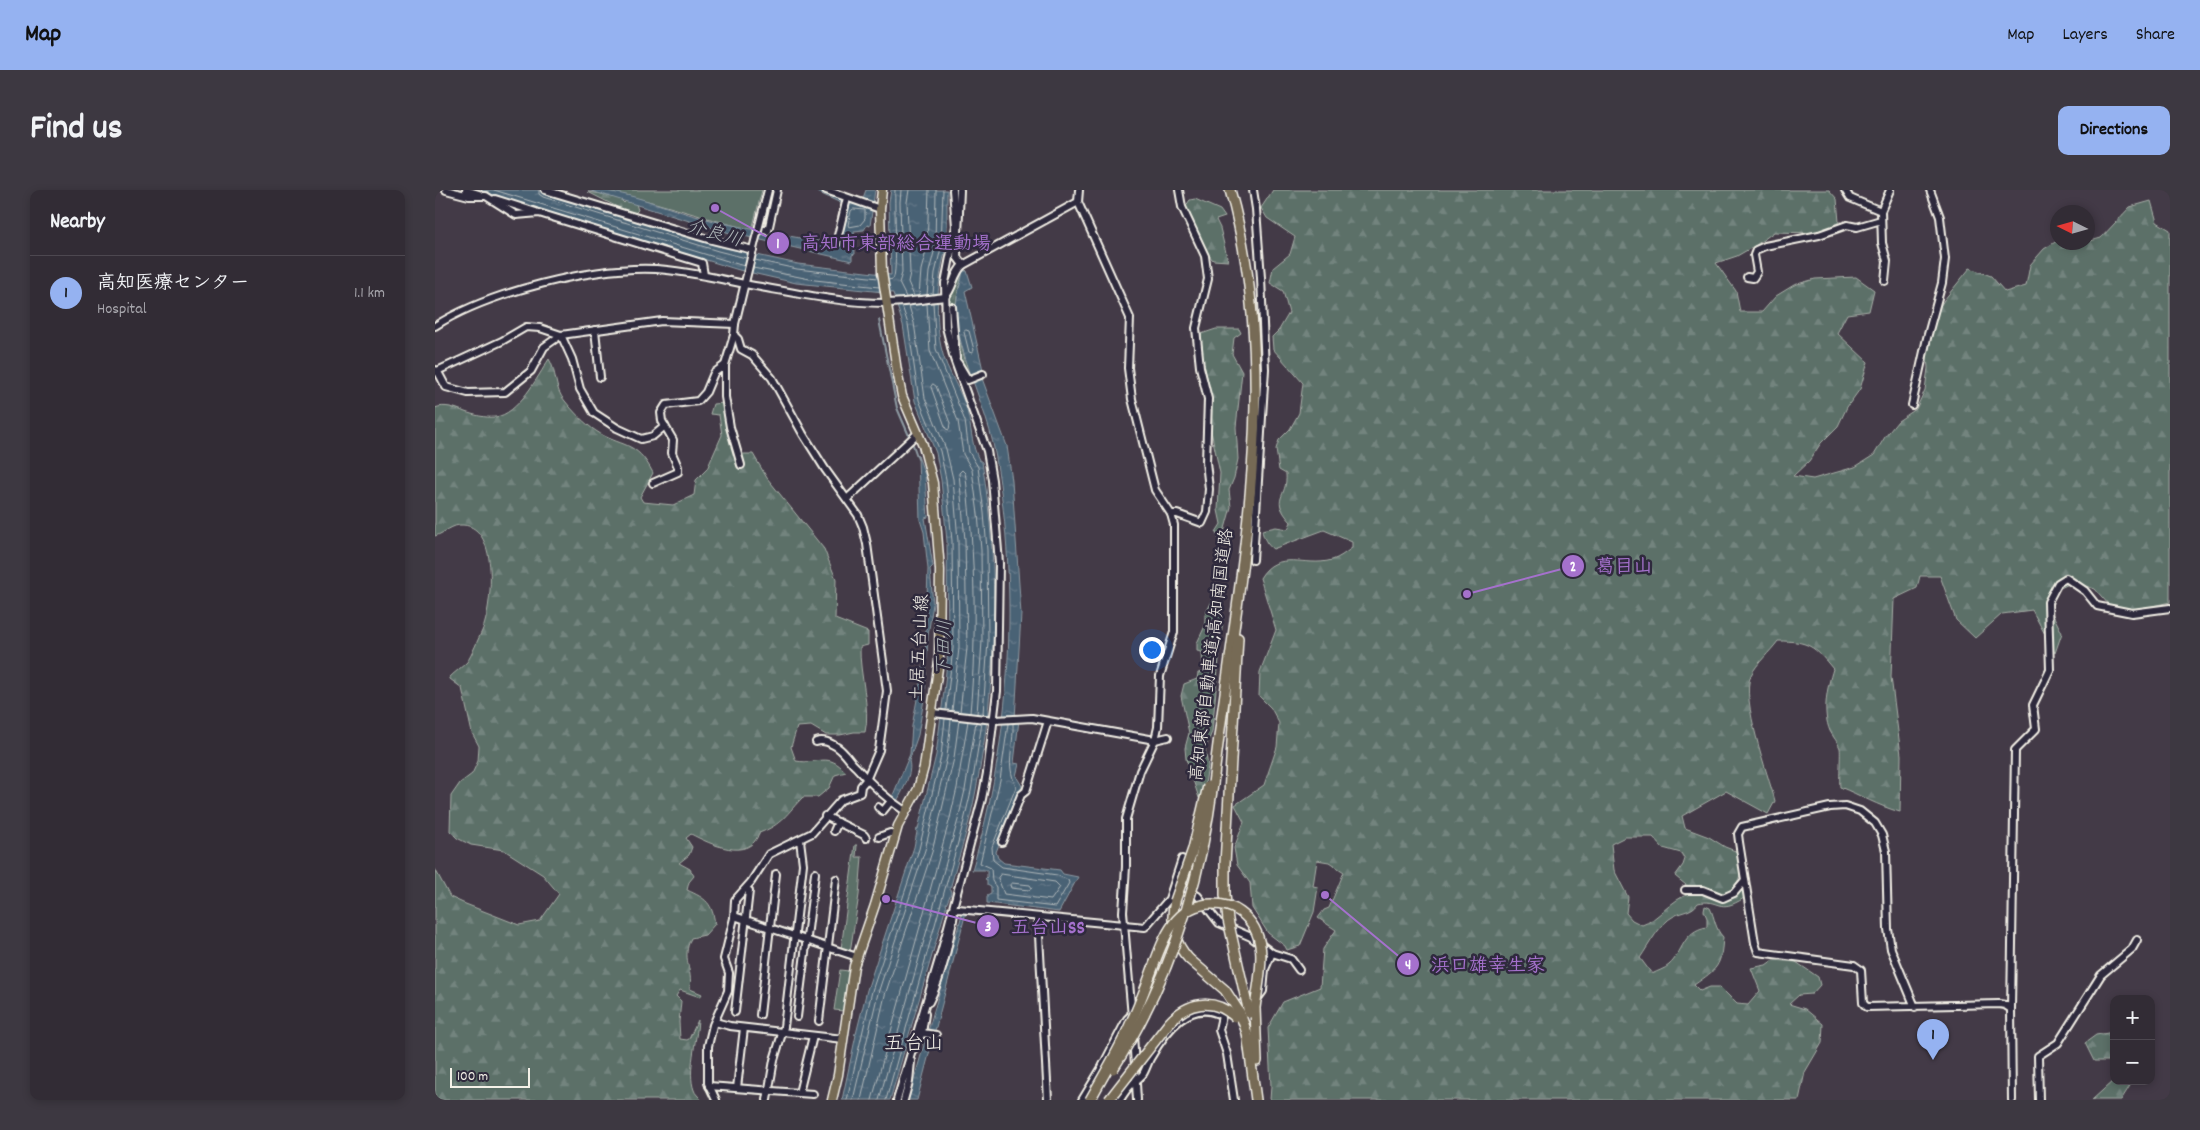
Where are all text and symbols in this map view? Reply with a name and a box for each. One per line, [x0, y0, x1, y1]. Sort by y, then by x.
text: Map [25, 18, 61, 52]
text: Map [2007, 23, 2034, 48]
text: Layers [2062, 23, 2108, 48]
text: Share [2136, 23, 2175, 48]
text: Find us [30, 105, 122, 155]
button: Directions [2058, 106, 2170, 155]
north arrow [2050, 205, 2095, 250]
text: Nearby [50, 208, 105, 238]
water label: 介良川 [683, 214, 745, 256]
callout: 高知市東部総合運動場 [766, 226, 1001, 260]
text: 高知市東部総合運動場 [801, 232, 991, 259]
text: 1 [776, 234, 780, 256]
text: 高知医療センター [97, 271, 249, 298]
text: 1 [64, 282, 68, 305]
text: 1.1 km [354, 282, 385, 305]
text: Hospital [97, 298, 147, 321]
street label: 高知東部自動車道;高知南国道路 [1185, 527, 1241, 783]
callout: 葛目山 [1561, 549, 1663, 583]
text: 葛目山 [1595, 555, 1653, 582]
text: 2 [1570, 557, 1576, 579]
street label: 土居五台山線 [906, 593, 936, 703]
water label: 下田川 [932, 619, 960, 677]
your location [1139, 637, 1165, 663]
callout: 五台山SS [976, 909, 1094, 943]
text: 五台山SS [1011, 916, 1085, 943]
text: 3 [985, 917, 992, 939]
callout: 浜口雄幸生家 [1396, 947, 1555, 981]
text: 浜口雄幸生家 [1431, 954, 1545, 981]
text: 4 [1405, 955, 1411, 977]
map controls [2110, 995, 2155, 1085]
button: + [2110, 995, 2155, 1040]
pin: 1 [1917, 1019, 1949, 1060]
district label: 五台山 [884, 1031, 944, 1059]
button: − [2110, 1040, 2155, 1085]
scale bar [450, 1065, 530, 1088]
text: 100 m [457, 1067, 488, 1087]

